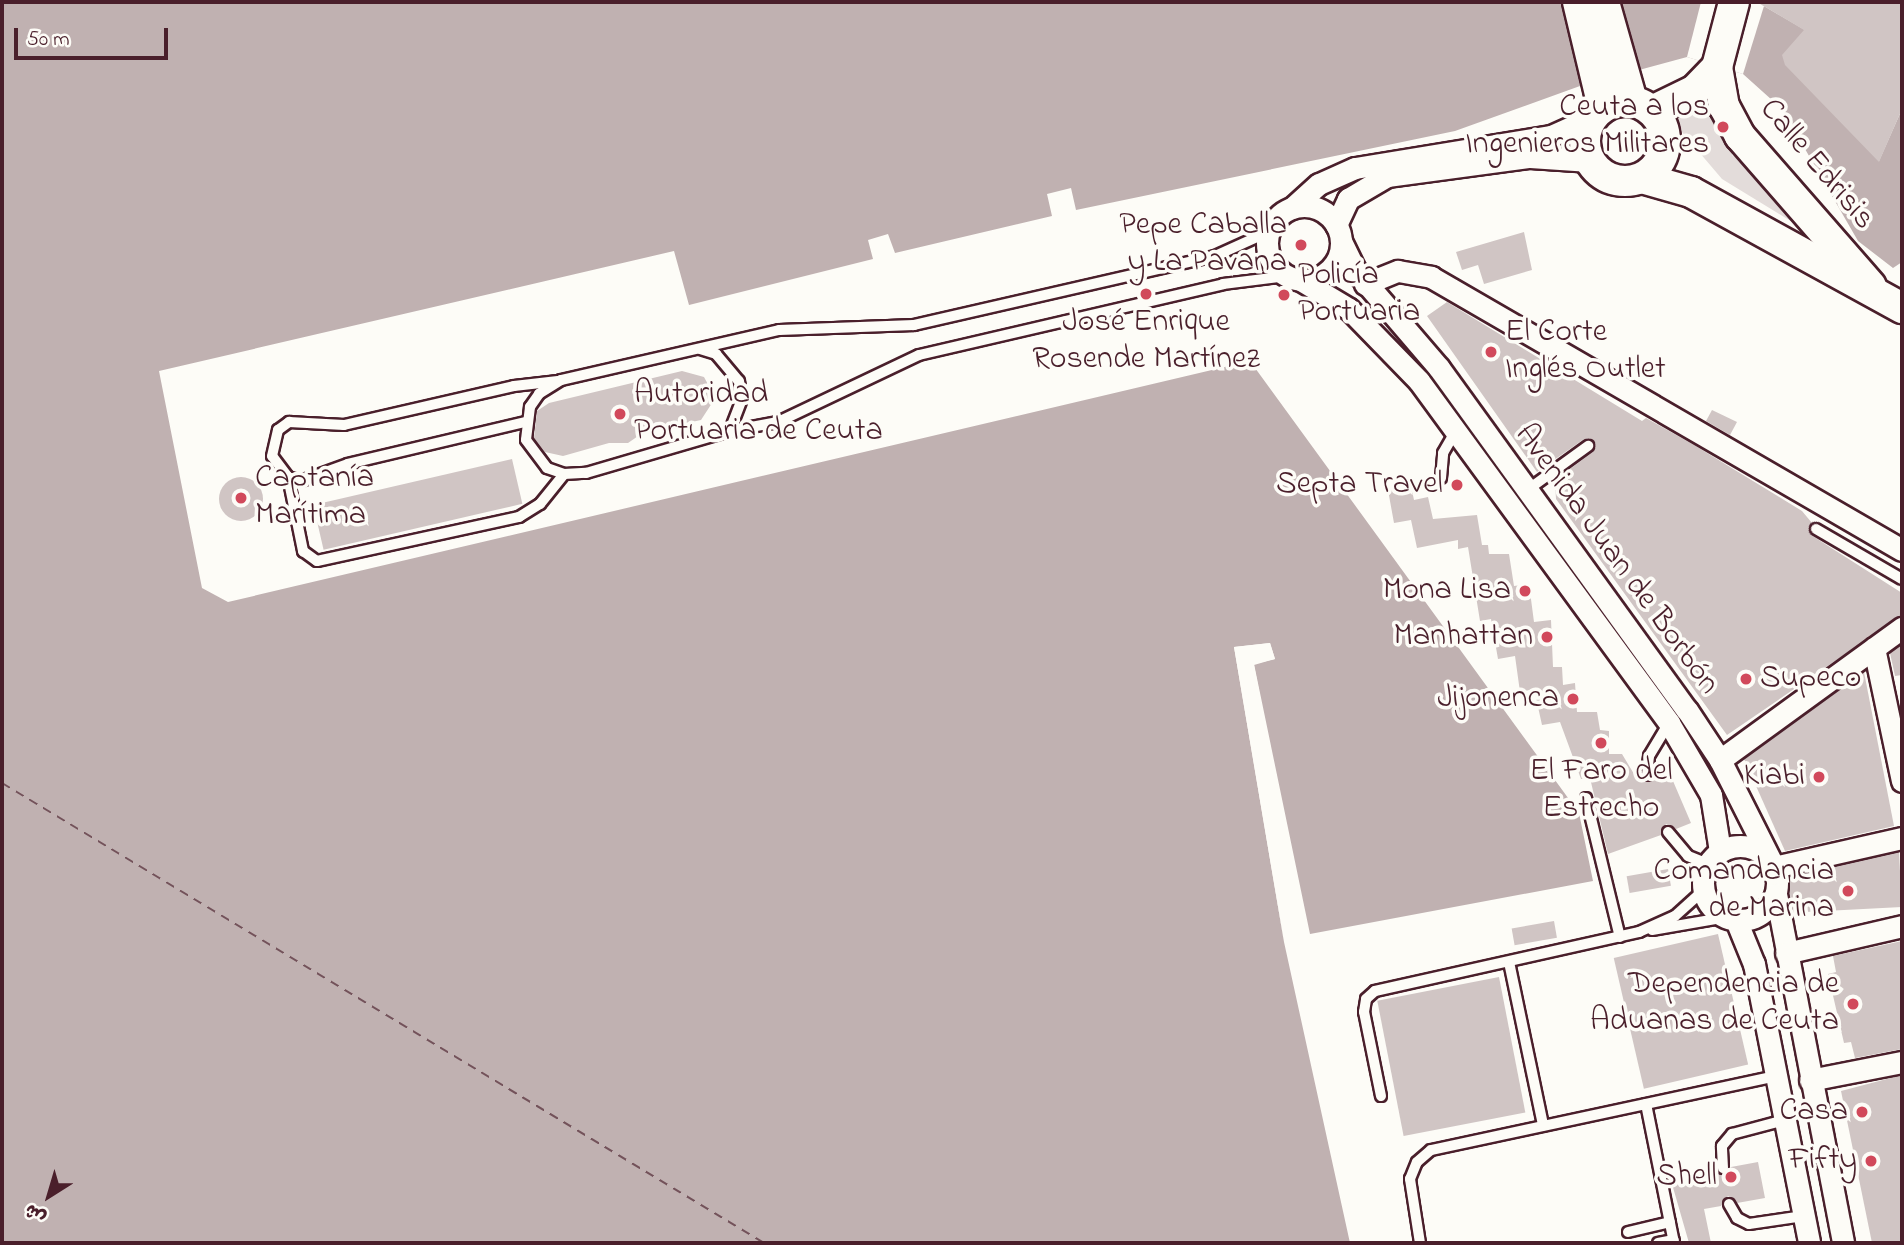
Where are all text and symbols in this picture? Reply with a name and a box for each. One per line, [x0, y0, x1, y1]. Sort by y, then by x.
scale bar [18, 14, 172, 58]
text: 50 m [27, 25, 70, 55]
place label: Ceuta a los Ingenieros Militares [1465, 90, 1709, 165]
street label: Calle Edrisis [1750, 92, 1882, 238]
marker: Ceuta a los Ingenieros Militares [1715, 119, 1731, 135]
place label: Pepe Caballa y La Pavana [1119, 208, 1287, 283]
marker: Pepe Caballa y La Pavana [1293, 237, 1309, 253]
place label: Policía Portuaria [1298, 258, 1420, 333]
marker: José Enrique Rosende Martínez [1138, 286, 1154, 302]
marker: Policía Portuaria [1276, 287, 1292, 303]
place label: José Enrique Rosende Martínez [1032, 305, 1260, 380]
place label: El Corte Inglés Outlet [1505, 315, 1666, 390]
marker: El Corte Inglés Outlet [1483, 344, 1499, 360]
place label: Autoridad Portuaria de Ceuta [634, 377, 883, 452]
marker: Autoridad Portuaria de Ceuta [612, 406, 628, 422]
street label: Avenida Juan de Borbón [1505, 417, 1727, 703]
place label: Captanía Marítima [255, 461, 374, 536]
place label: Septa Travel [1276, 466, 1443, 504]
marker: Septa Travel [1449, 477, 1465, 493]
marker: Captanía Marítima [233, 490, 249, 506]
place label: Mona Lisa [1383, 572, 1511, 610]
marker: Mona Lisa [1517, 583, 1533, 599]
place label: Manhattan [1393, 618, 1533, 656]
marker: Manhattan [1539, 629, 1555, 645]
place label: Supeco [1760, 660, 1861, 698]
marker: Supeco [1738, 671, 1754, 687]
place label: Jijonenca [1437, 680, 1559, 718]
marker: Jijonenca [1565, 691, 1581, 707]
marker: El Faro del Estrecho [1593, 735, 1609, 751]
place label: El Faro del Estrecho [1529, 754, 1673, 829]
place label: Kiabi [1744, 758, 1805, 796]
marker: Kiabi [1811, 769, 1827, 785]
place label: Comandancia de Marina [1654, 854, 1834, 929]
marker: Comandancia de Marina [1840, 883, 1856, 899]
place label: Dependencia de Aduanas de Ceuta [1590, 967, 1839, 1042]
marker: Dependencia de Aduanas de Ceuta [1845, 996, 1861, 1012]
place label: Casa [1780, 1093, 1848, 1131]
marker: Casa [1854, 1104, 1870, 1120]
place label: Fifty [1788, 1142, 1857, 1180]
marker: Fifty [1863, 1153, 1879, 1169]
place label: Shell [1656, 1158, 1717, 1196]
north arrow [14, 1161, 84, 1231]
marker: Shell [1723, 1169, 1739, 1185]
text: ش [20, 1196, 53, 1230]

